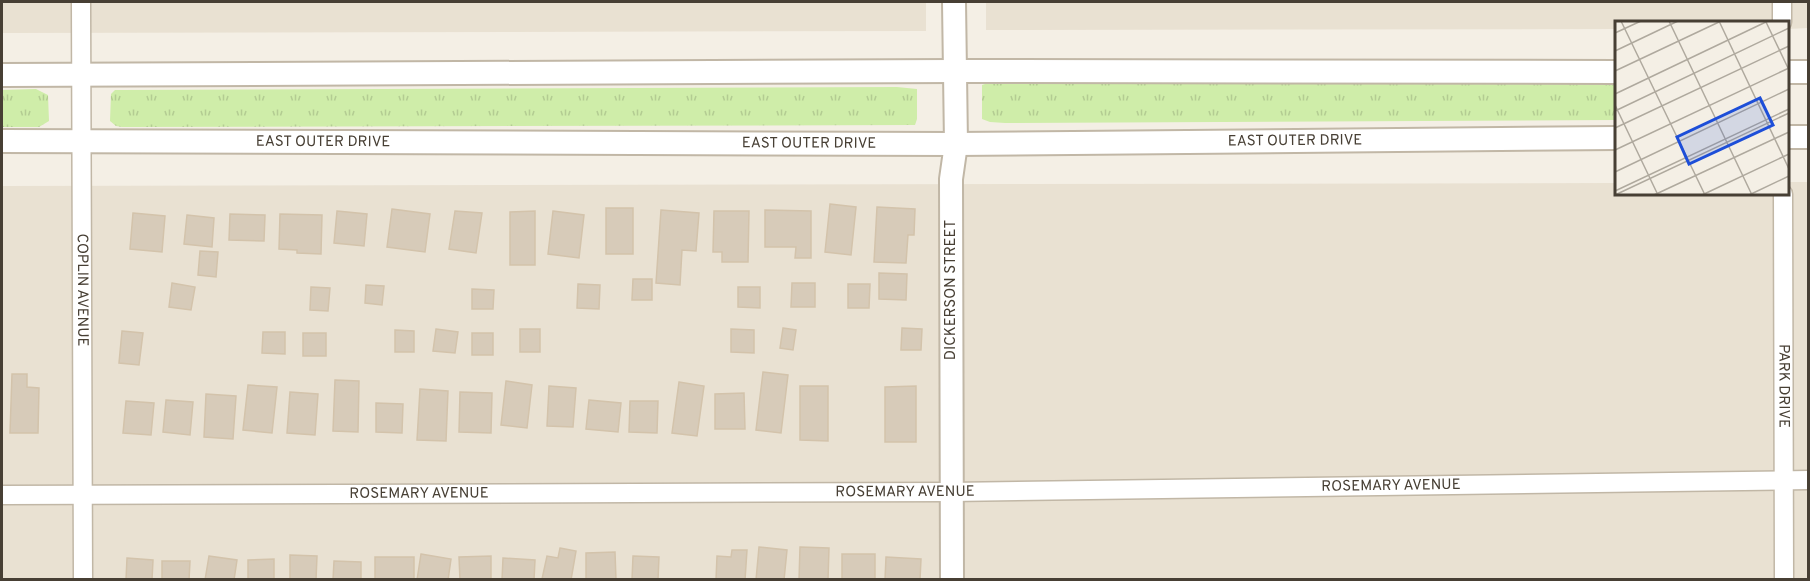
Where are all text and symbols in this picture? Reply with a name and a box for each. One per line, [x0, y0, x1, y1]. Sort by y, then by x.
inset map [1615, 21, 1789, 195]
street label: EAST OUTER DRIVE [1228, 131, 1362, 151]
street label: EAST OUTER DRIVE [256, 132, 390, 152]
street label: EAST OUTER DRIVE [742, 134, 876, 153]
street label: DICKERSON STREET [942, 220, 961, 360]
street label: COPLIN AVENUE [72, 233, 92, 347]
street label: PARK DRIVE [1774, 344, 1793, 428]
street label: ROSEMARY AVENUE [1321, 475, 1461, 496]
street label: ROSEMARY AVENUE [835, 482, 975, 502]
street label: ROSEMARY AVENUE [349, 484, 489, 503]

